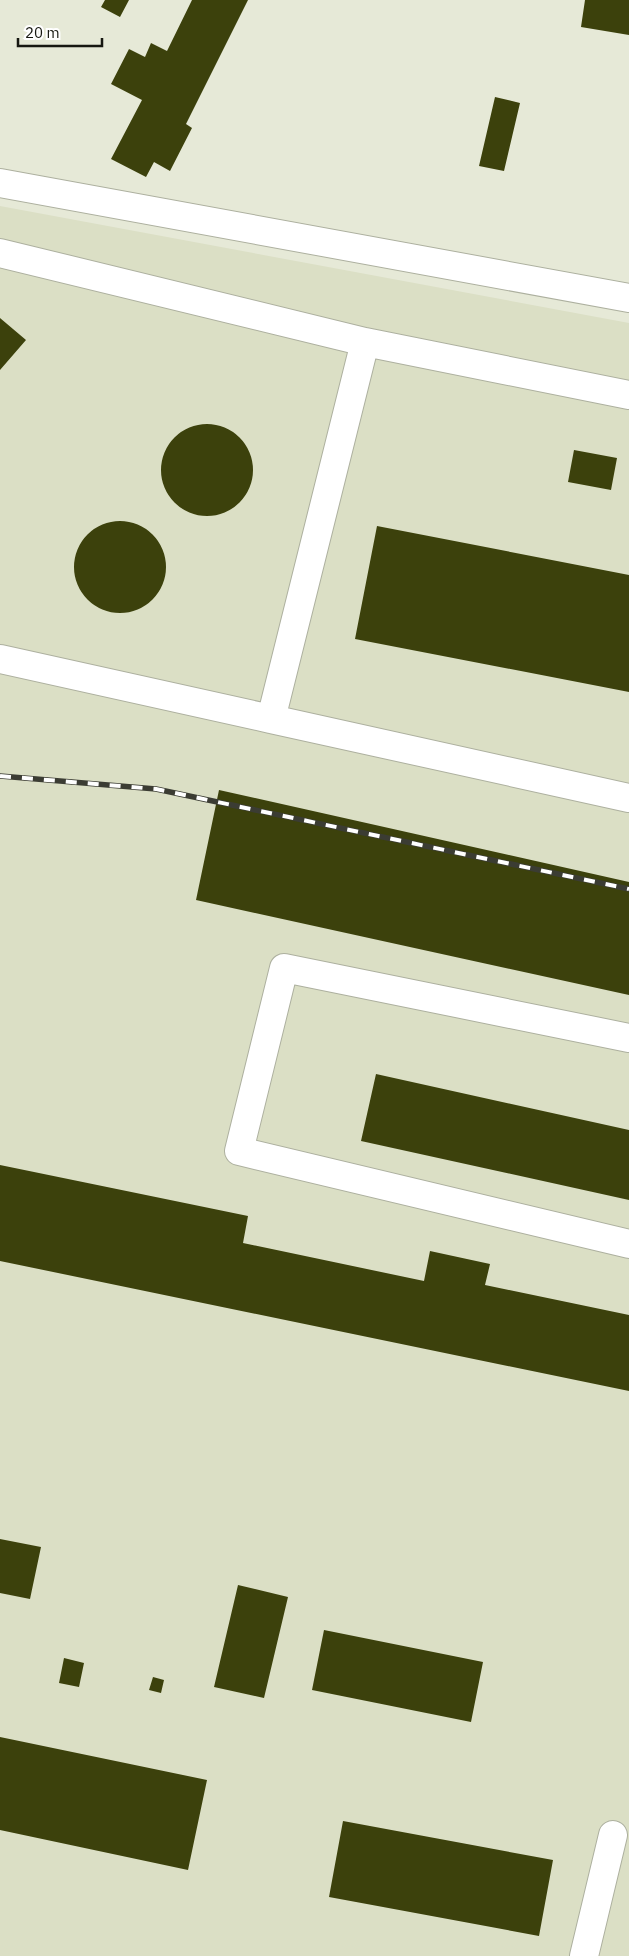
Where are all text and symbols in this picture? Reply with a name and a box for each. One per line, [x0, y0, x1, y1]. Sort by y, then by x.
scale bar [18, 15, 101, 47]
text: 20 m [25, 23, 60, 42]

